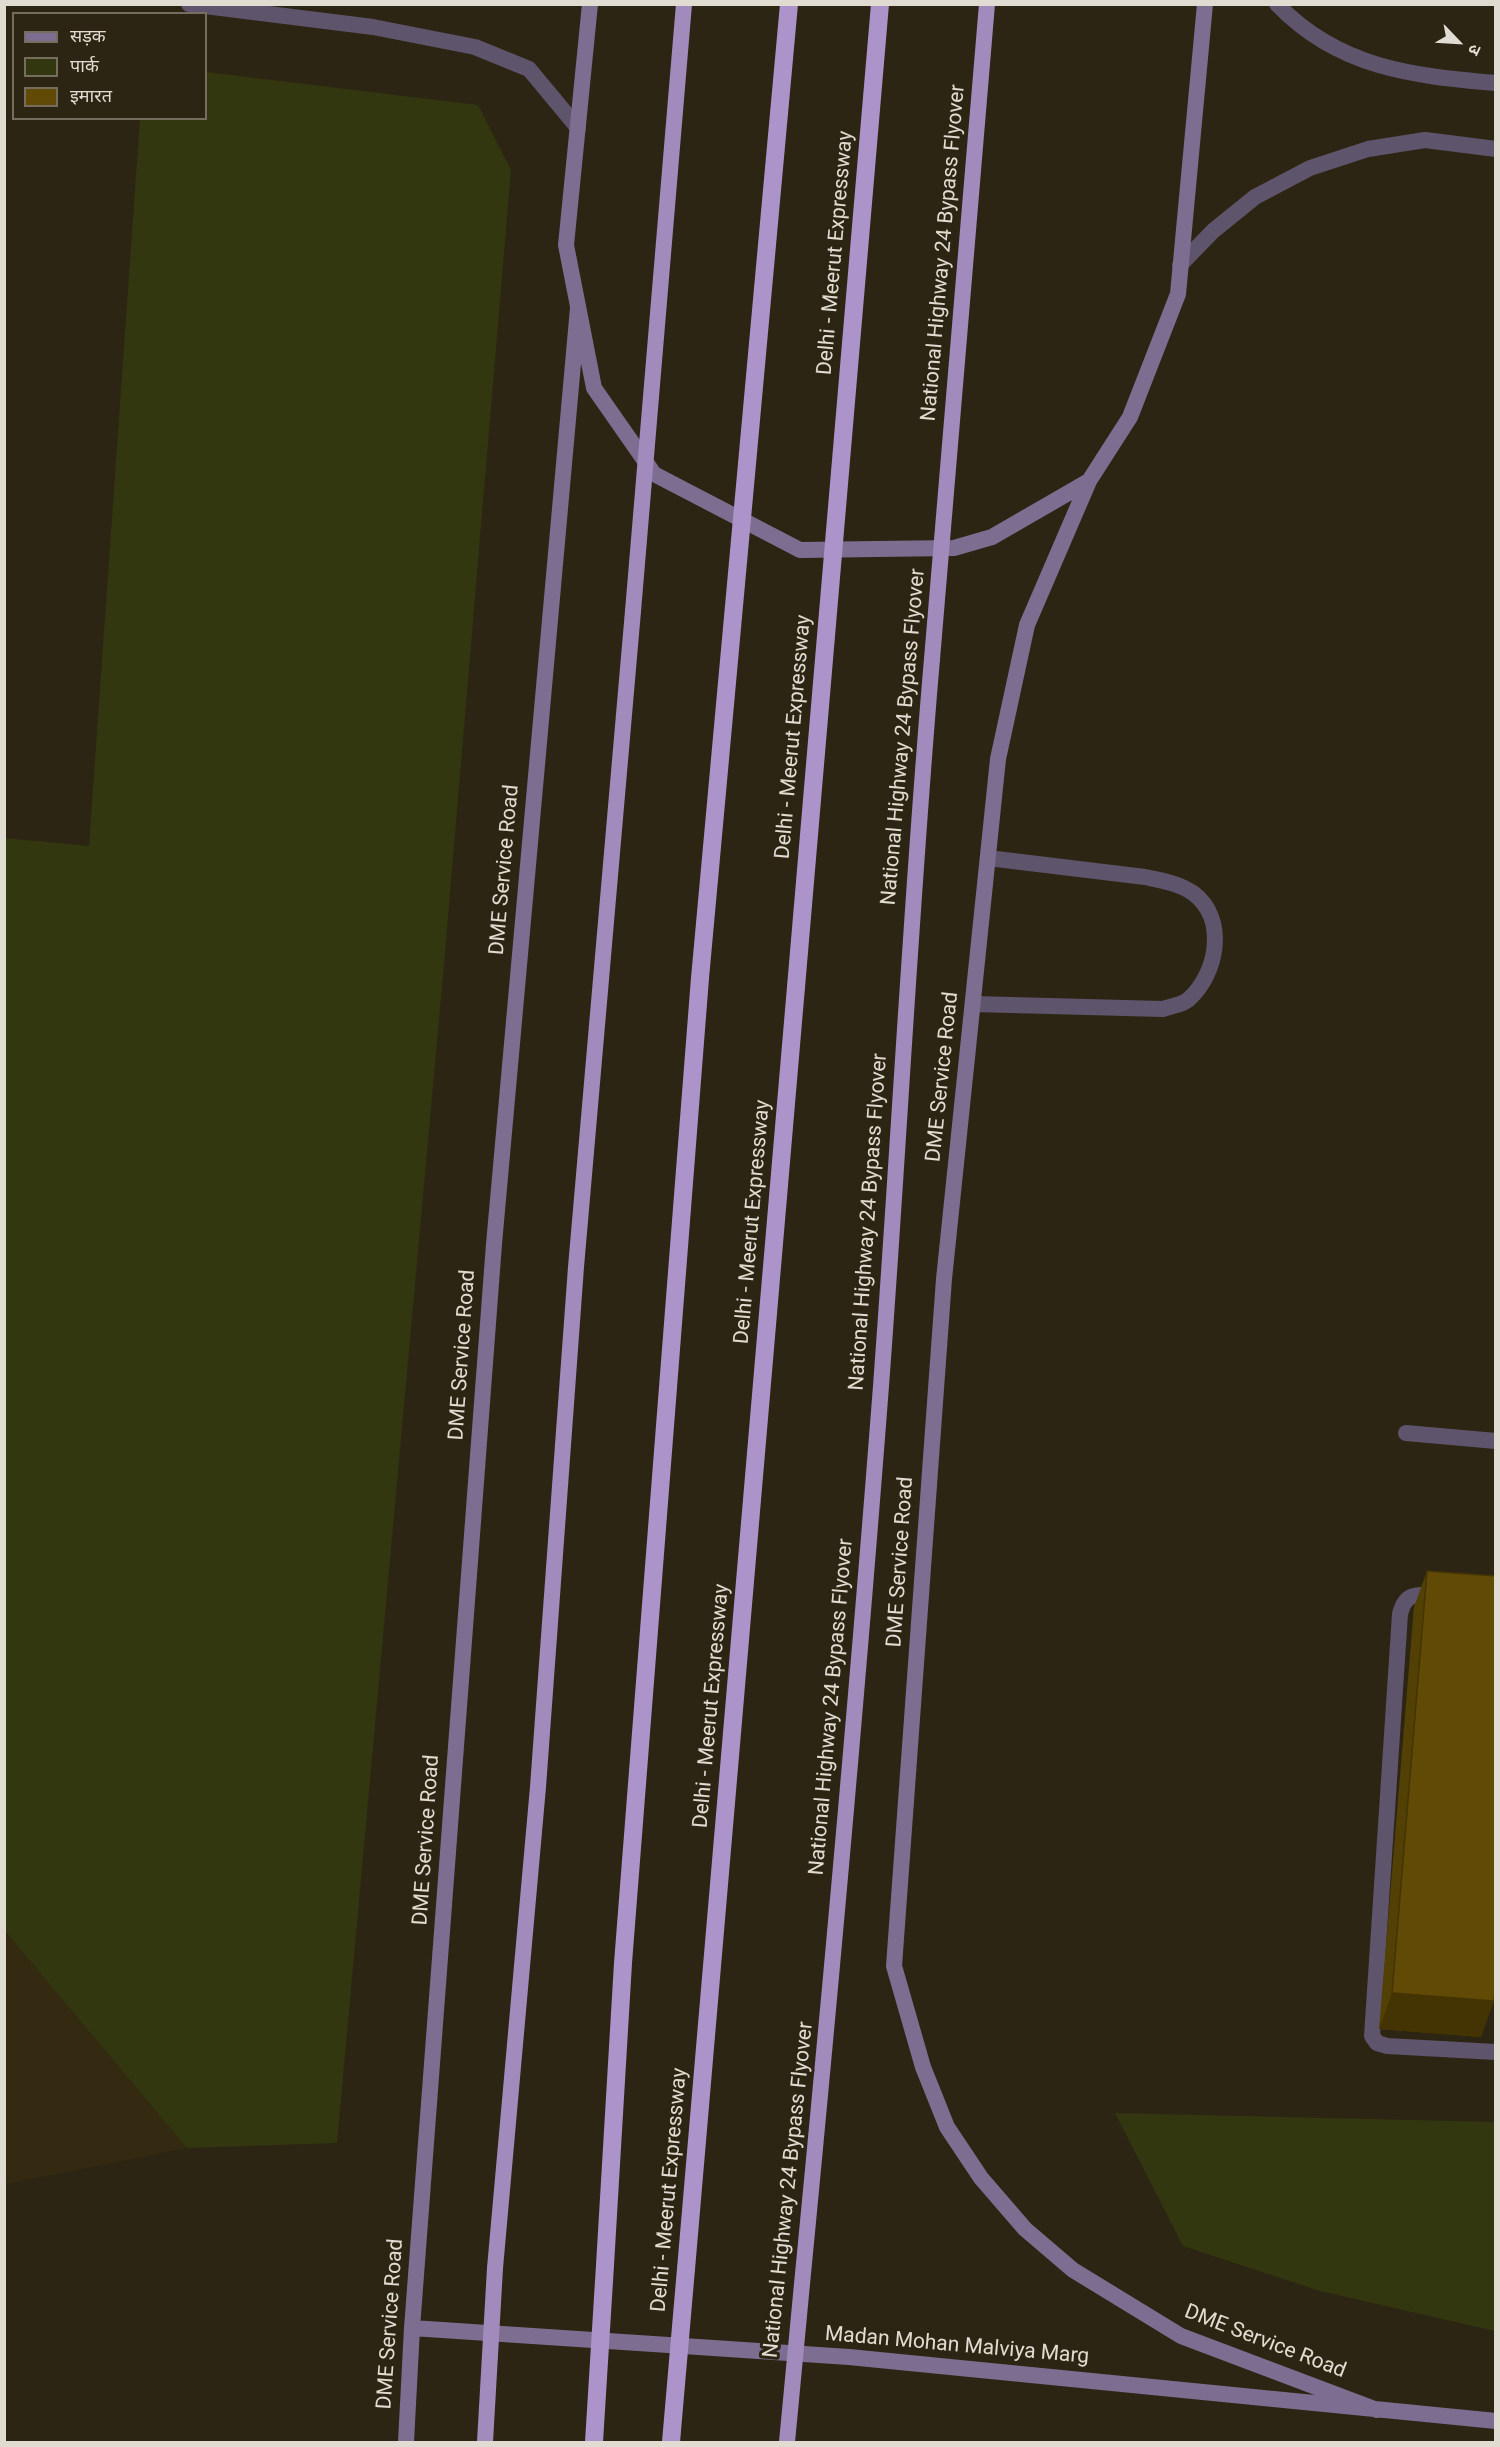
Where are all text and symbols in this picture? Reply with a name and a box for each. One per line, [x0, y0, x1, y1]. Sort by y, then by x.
legend [12, 12, 207, 120]
north arrow [1428, 12, 1488, 72]
text: सड़क [70, 25, 106, 46]
text: उ [1464, 42, 1485, 58]
text: पार्क [70, 55, 99, 76]
street label: National Highway 24 Bypass Flyover [917, 84, 971, 422]
text: इमारत [70, 85, 112, 106]
street label: Delhi - Meerut Expressway [813, 130, 859, 376]
street label: National Highway 24 Bypass Flyover [877, 568, 931, 906]
street label: Delhi - Meerut Expressway [771, 614, 817, 860]
street label: DME Service Road [485, 784, 525, 956]
street label: DME Service Road [922, 991, 964, 1163]
street label: National Highway 24 Bypass Flyover [845, 1053, 893, 1391]
street label: Delhi - Meerut Expressway [730, 1099, 776, 1345]
street label: DME Service Road [444, 1269, 482, 1441]
street label: DME Service Road [882, 1476, 920, 1648]
street label: National Highway 24 Bypass Flyover [805, 1538, 859, 1876]
street label: Delhi - Meerut Expressway [689, 1583, 735, 1829]
street label: DME Service Road [408, 1754, 446, 1926]
street label: National Highway 24 Bypass Flyover [759, 2021, 819, 2359]
street label: Delhi - Meerut Expressway [647, 2067, 693, 2313]
street label: DME Service Road [372, 2238, 410, 2410]
street label: DME Service Road [1181, 2300, 1349, 2384]
street label: Madan Mohan Malviya Marg [824, 2322, 1090, 2370]

